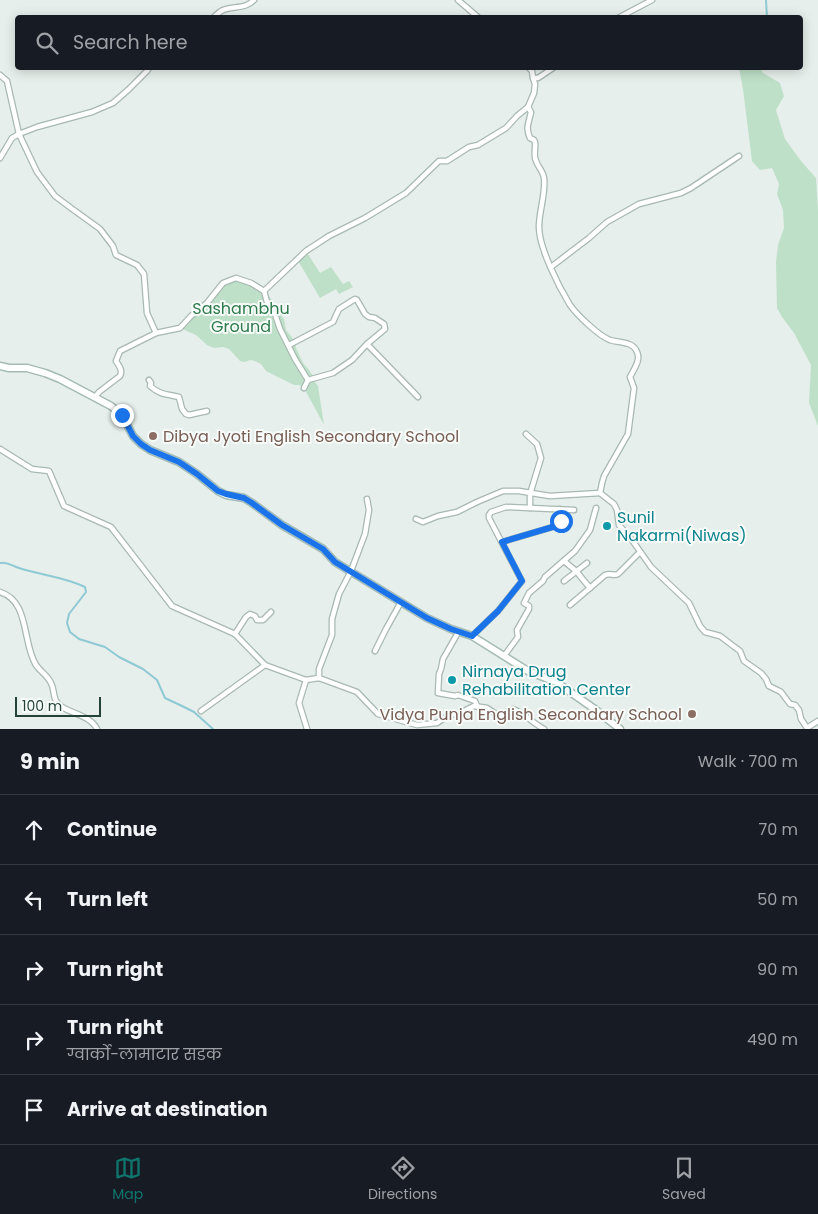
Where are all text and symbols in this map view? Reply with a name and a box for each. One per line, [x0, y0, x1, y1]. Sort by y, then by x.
search box [15, 15, 803, 70]
icon: search [33, 29, 61, 57]
text: Search here [73, 29, 187, 56]
park label: Sashambhu Ground [192, 297, 290, 338]
route end [111, 404, 134, 427]
place label: Dibya Jyoti English Secondary School [163, 425, 459, 448]
marker: Dibya Jyoti English Secondary School [147, 430, 159, 442]
place label: Sunil Nakarmi(Niwas) [617, 506, 747, 547]
route start [550, 510, 573, 533]
marker: Sunil Nakarmi(Niwas) [601, 520, 613, 532]
place label: Nirnaya Drug Rehabilitation Center [462, 660, 631, 701]
marker: Nirnaya Drug Rehabilitation Center [446, 674, 458, 686]
scale bar [15, 694, 101, 717]
text: 100 m [22, 696, 62, 716]
place label: Vidya Punja English Secondary School [379, 703, 682, 726]
marker: Vidya Punja English Secondary School [686, 708, 698, 720]
text: 9 min [20, 747, 80, 776]
text: Walk · 700 m [698, 750, 798, 773]
icon: ahead [20, 816, 48, 844]
text: Continue [67, 816, 157, 843]
text: 70 m [758, 818, 798, 841]
icon: left [20, 886, 48, 914]
text: Turn left [67, 886, 148, 913]
text: 50 m [757, 888, 798, 911]
icon: right [20, 956, 48, 984]
text: Turn right [67, 956, 163, 983]
text: 90 m [757, 958, 798, 981]
text: Turn right [67, 1014, 163, 1041]
icon: right [20, 1026, 48, 1054]
text: 490 m [747, 1028, 798, 1051]
text: ग्वार्को-लामाटार सडक [67, 1043, 222, 1066]
icon: arrive [20, 1096, 48, 1124]
text: Arrive at destination [67, 1096, 268, 1123]
tab: Map [112, 1154, 143, 1205]
tab: Directions [368, 1154, 437, 1205]
tab: Saved [662, 1154, 706, 1205]

